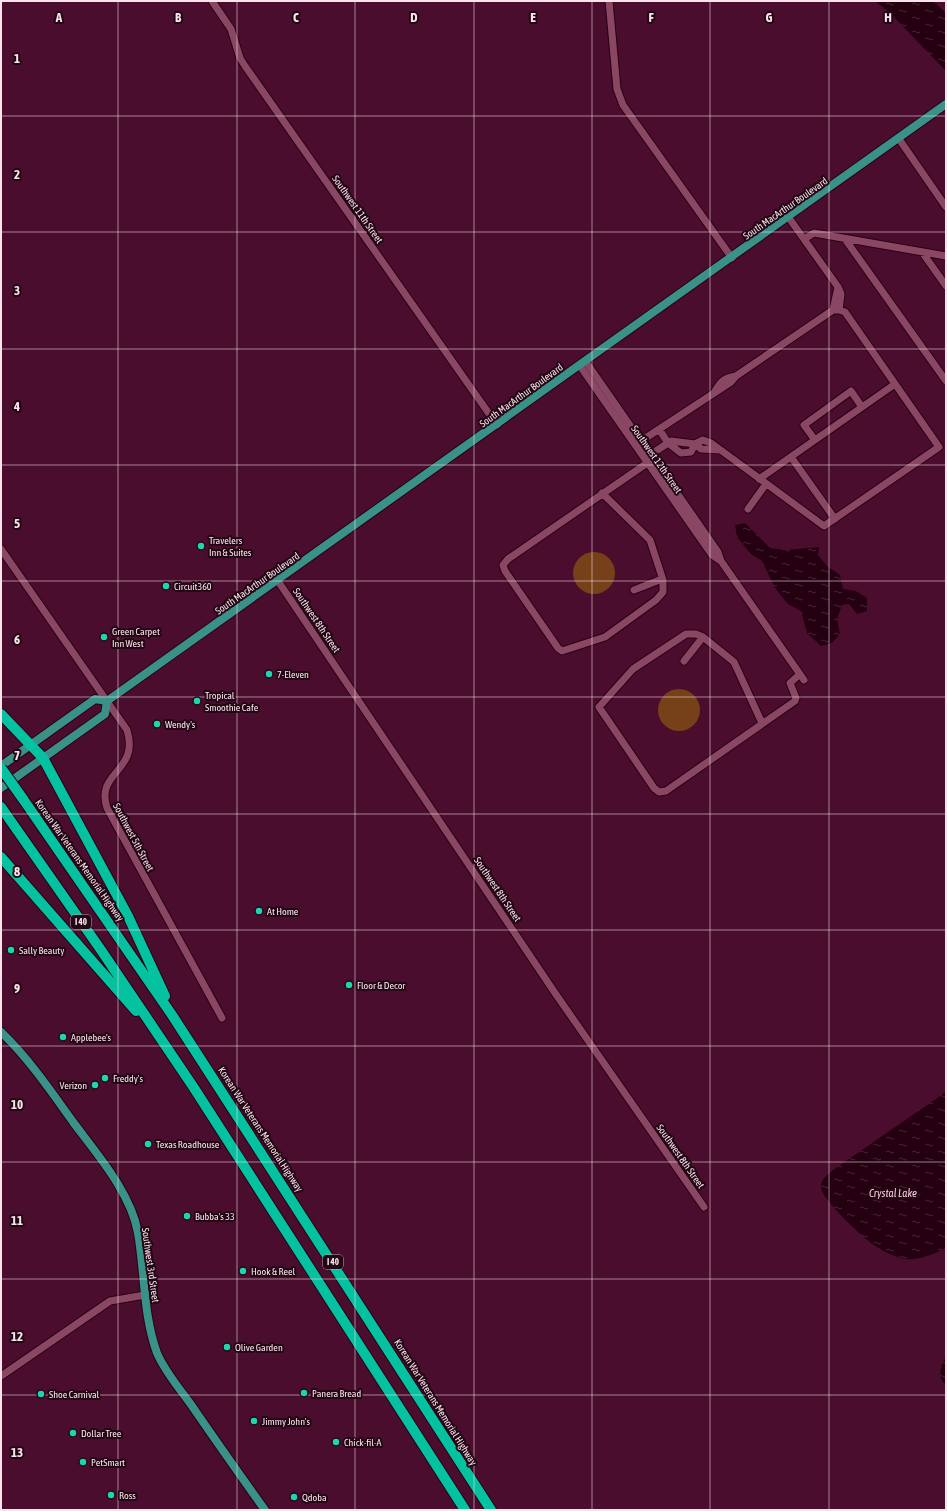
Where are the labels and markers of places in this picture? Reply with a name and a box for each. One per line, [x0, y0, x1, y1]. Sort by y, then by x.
place label: Travelers Inn & Suites [209, 535, 252, 558]
marker: Travelers Inn & Suites [196, 541, 206, 551]
marker: Circuit360 [161, 581, 171, 591]
place label: Circuit360 [174, 581, 212, 592]
place label: Green Carpet Inn West [112, 626, 160, 649]
marker: Green Carpet Inn West [99, 632, 109, 642]
marker: 7-Eleven [264, 669, 274, 679]
place label: 7-Eleven [277, 669, 309, 680]
place label: Tropical Smoothie Cafe [205, 690, 259, 713]
marker: Tropical Smoothie Cafe [192, 696, 202, 706]
marker: Wendy's [152, 719, 162, 729]
place label: Wendy's [165, 719, 196, 730]
marker: At Home [254, 906, 264, 916]
place label: At Home [267, 906, 299, 917]
marker: Sally Beauty [6, 945, 16, 955]
place label: Sally Beauty [19, 945, 64, 956]
marker: Floor & Decor [344, 980, 354, 990]
place label: Floor & Decor [357, 980, 406, 991]
marker: Applebee's [58, 1032, 68, 1042]
place label: Applebee's [71, 1032, 112, 1043]
marker: Freddy's [100, 1073, 110, 1083]
place label: Freddy's [113, 1073, 144, 1084]
place label: Verizon [60, 1080, 87, 1091]
marker: Verizon [90, 1080, 100, 1090]
marker: Texas Roadhouse [143, 1139, 153, 1149]
place label: Texas Roadhouse [156, 1139, 220, 1150]
marker: Bubba's 33 [182, 1211, 192, 1221]
place label: Bubba's 33 [195, 1211, 235, 1222]
marker: Hook & Reel [238, 1266, 248, 1276]
place label: Hook & Reel [251, 1266, 296, 1277]
marker: Olive Garden [222, 1342, 232, 1352]
place label: Olive Garden [235, 1342, 283, 1353]
marker: Panera Bread [299, 1388, 309, 1398]
place label: Panera Bread [312, 1388, 361, 1399]
marker: Shoe Carnival [36, 1389, 46, 1399]
place label: Shoe Carnival [49, 1389, 100, 1400]
marker: Jimmy John's [249, 1416, 259, 1426]
place label: Jimmy John's [262, 1416, 310, 1427]
marker: Dollar Tree [68, 1428, 78, 1438]
place label: Dollar Tree [81, 1428, 122, 1439]
marker: Chick-fil-A [331, 1437, 341, 1447]
place label: Chick-fil-A [344, 1437, 381, 1448]
marker: PetSmart [78, 1457, 88, 1467]
place label: PetSmart [91, 1457, 125, 1468]
marker: Ross [106, 1490, 116, 1500]
place label: Ross [119, 1490, 136, 1501]
marker: Qdoba [289, 1492, 299, 1502]
place label: Qdoba [302, 1492, 327, 1503]

